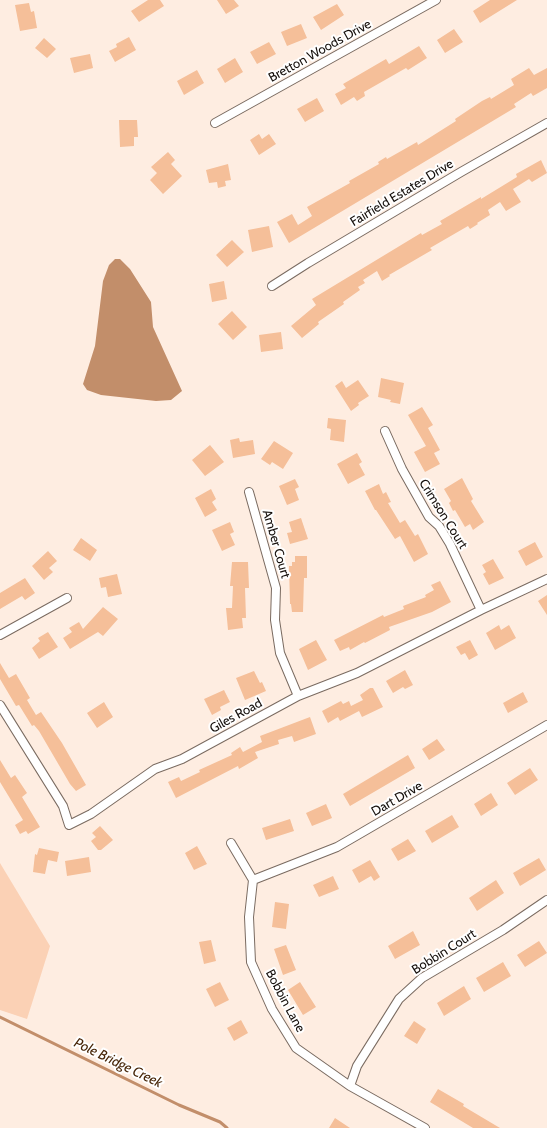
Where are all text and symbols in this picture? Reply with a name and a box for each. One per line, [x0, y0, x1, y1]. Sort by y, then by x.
street label: Bretton Woods Drive [266, 16, 374, 86]
street label: Fairfield Estates Drive [348, 156, 456, 230]
street label: Crimson Court [415, 476, 471, 552]
street label: Amber Court [259, 508, 293, 580]
street label: Giles Road [207, 695, 265, 737]
street label: Dart Drive [369, 778, 425, 820]
street label: Bobbin Court [409, 926, 479, 978]
street label: Bobbin Lane [262, 967, 308, 1035]
water label: Pole Bridge Creek [71, 1034, 165, 1092]

